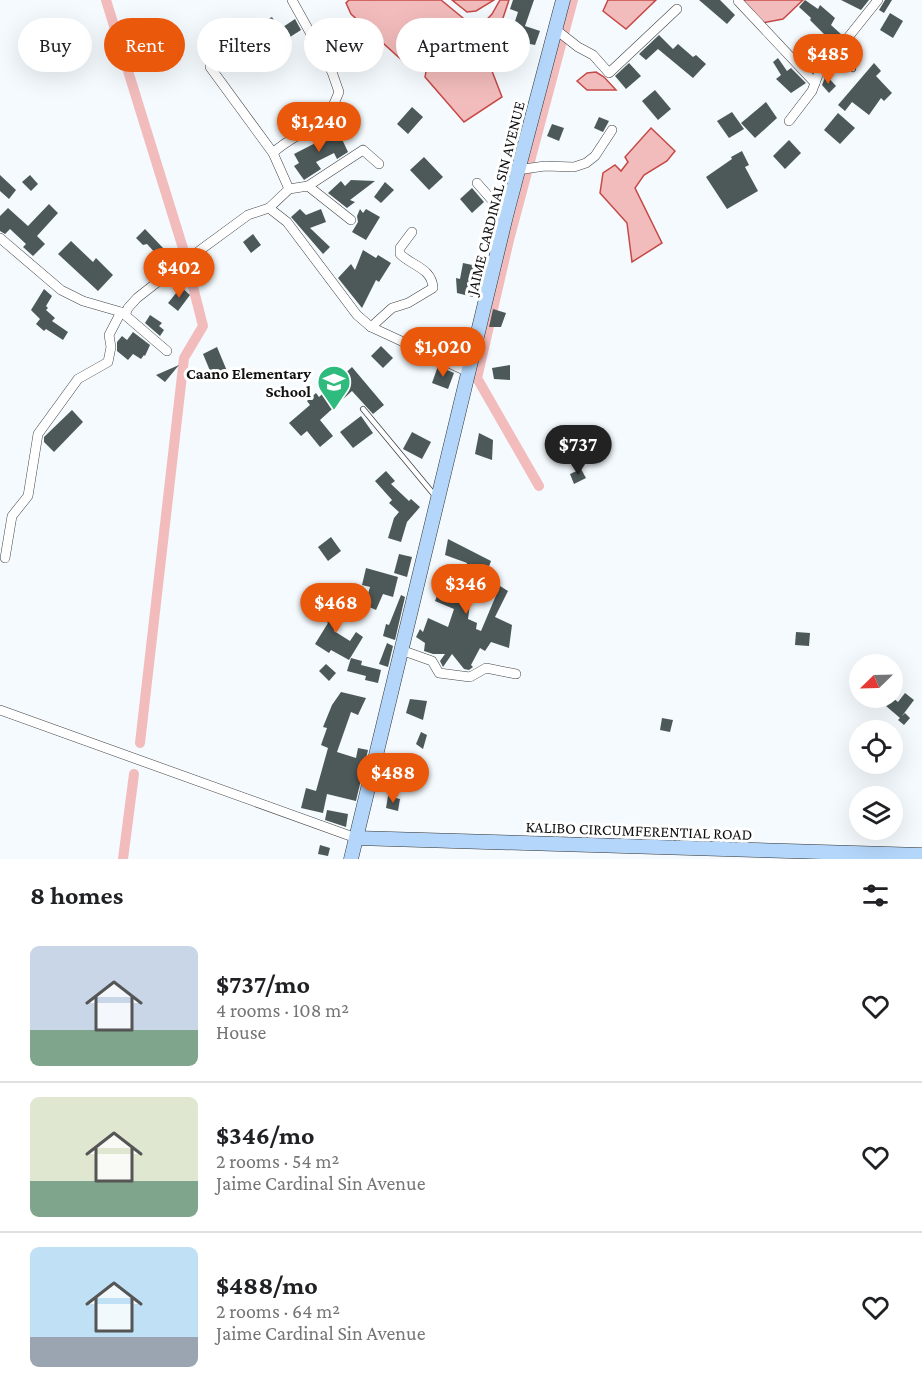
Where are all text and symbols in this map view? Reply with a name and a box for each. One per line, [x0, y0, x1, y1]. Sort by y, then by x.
chip: Buy [18, 18, 92, 72]
chip: Rent [104, 18, 185, 72]
chip: Filters [197, 18, 292, 72]
chip: New [304, 18, 384, 72]
chip: Apartment [396, 18, 530, 72]
pin: $485 [792, 34, 864, 85]
text: $485 [807, 42, 849, 64]
street label: JAIME CARDINAL SIN AVENUE [463, 99, 529, 299]
pin: $1,240 [270, 102, 368, 153]
text: $1,240 [291, 110, 347, 132]
pin: $402 [143, 248, 215, 299]
text: $402 [158, 256, 200, 278]
pin: $1,020 [394, 327, 492, 378]
text: $1,020 [414, 335, 472, 357]
school or university icon: Caano Elementary School [316, 364, 352, 411]
place label: Caano Elementary School [186, 365, 311, 400]
pin: $737 [542, 425, 614, 476]
text: $737 [559, 433, 597, 455]
pin: $346 [430, 564, 502, 615]
text: $346 [445, 572, 487, 594]
pin: $468 [300, 583, 372, 634]
text: $468 [314, 591, 358, 613]
north arrow [849, 654, 903, 708]
map controls [849, 654, 903, 840]
button: locate [849, 720, 903, 774]
pin: $488 [357, 753, 429, 804]
text: $488 [371, 761, 415, 783]
button: layers [849, 786, 903, 840]
street label: KALIBO CIRCUMFERENTIAL ROAD [525, 818, 753, 843]
icon: filters [859, 879, 892, 912]
text: 8 homes [30, 881, 123, 910]
icon: home [78, 970, 150, 1042]
text: $737/mo [216, 970, 310, 999]
icon: heart [859, 990, 892, 1023]
text: 4 rooms · 108 m² [216, 999, 349, 1021]
text: House [216, 1021, 266, 1043]
icon: home [78, 1121, 150, 1193]
text: $346/mo [216, 1121, 315, 1150]
icon: heart [859, 1141, 892, 1174]
text: 2 rooms · 54 m² [216, 1150, 339, 1172]
text: Jaime Cardinal Sin Avenue [216, 1172, 425, 1194]
icon: home [78, 1271, 150, 1343]
text: $488/mo [216, 1271, 318, 1300]
icon: heart [859, 1291, 892, 1324]
text: 2 rooms · 64 m² [216, 1300, 340, 1322]
text: Jaime Cardinal Sin Avenue [216, 1322, 425, 1344]

